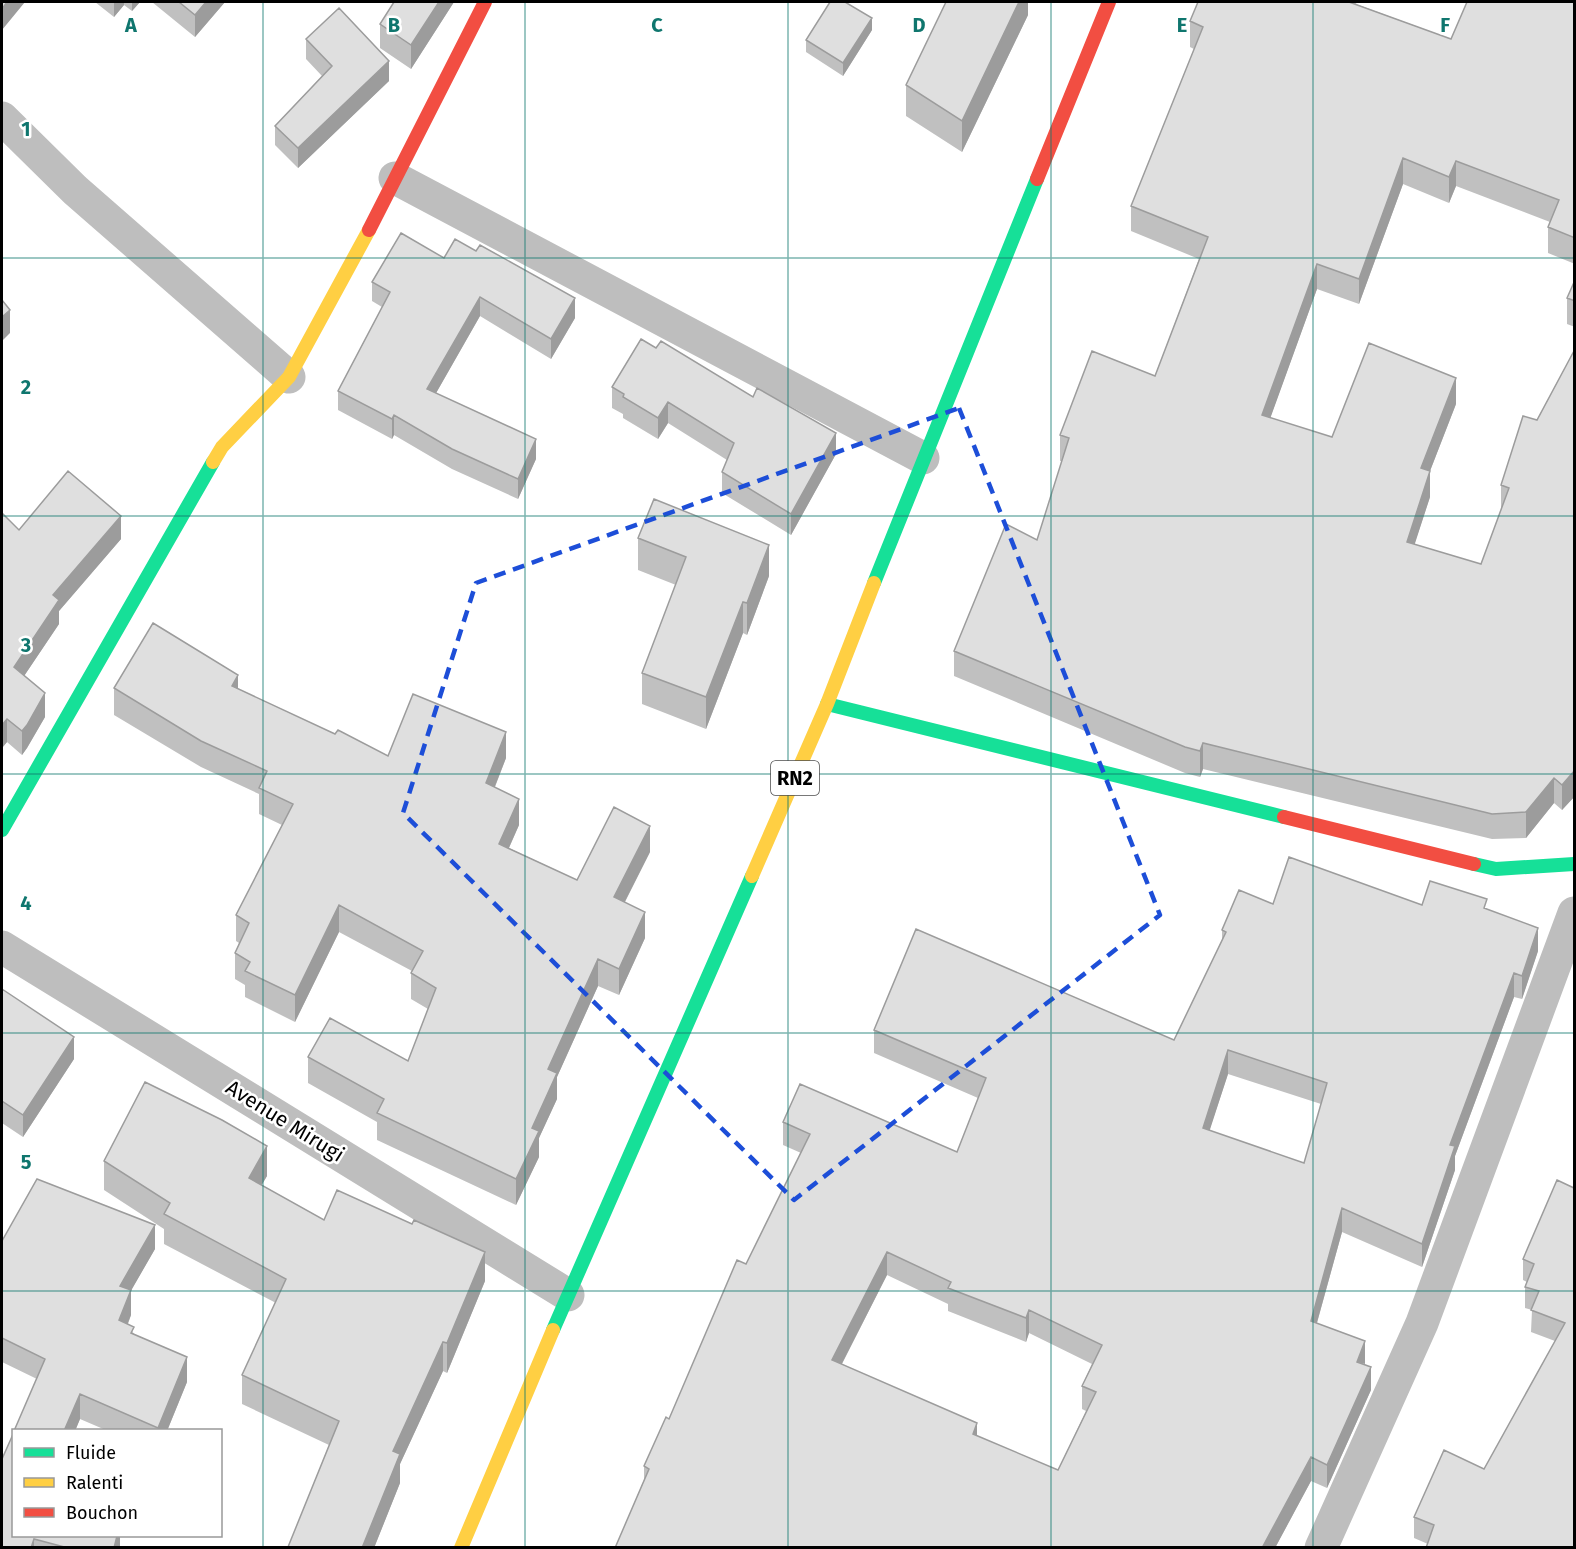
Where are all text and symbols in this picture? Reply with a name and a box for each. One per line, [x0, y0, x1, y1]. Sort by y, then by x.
text: A [124, 13, 138, 37]
text: B [388, 13, 400, 37]
text: C [651, 13, 663, 37]
text: D [912, 13, 926, 37]
text: E [1177, 13, 1187, 37]
text: F [1440, 13, 1450, 37]
text: 1 [21, 117, 31, 141]
text: 2 [21, 375, 31, 399]
text: 3 [20, 633, 31, 657]
road number: RN2 [771, 761, 819, 795]
text: 4 [20, 891, 32, 915]
street label: Avenue Mirugi [221, 1074, 349, 1168]
text: 5 [21, 1150, 32, 1174]
legend [12, 1429, 222, 1537]
text: Fluide [66, 1442, 116, 1464]
text: Ralenti [66, 1472, 123, 1494]
text: Bouchon [66, 1502, 138, 1524]

